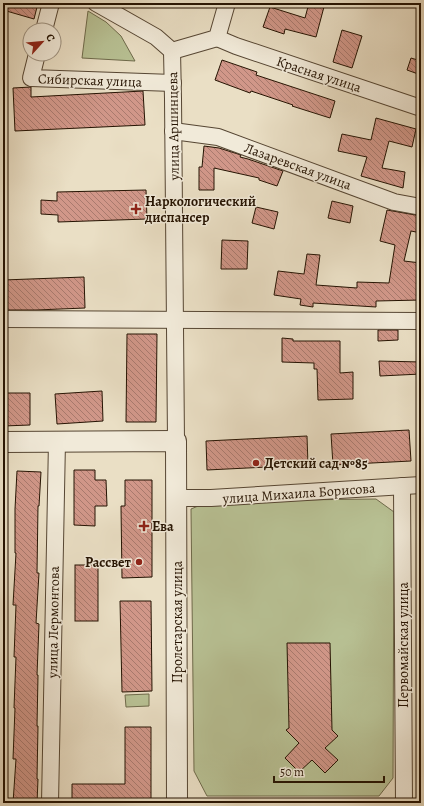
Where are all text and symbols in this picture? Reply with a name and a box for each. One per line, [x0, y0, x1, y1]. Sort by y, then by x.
north arrow [22, 22, 62, 62]
text: С [42, 31, 59, 44]
street label: Красная улица [274, 52, 364, 97]
street label: Сибирская улица [37, 69, 143, 92]
street label: улица Аршинцева [163, 71, 184, 182]
street label: Лазаревская улица [242, 138, 355, 195]
place label: Наркологический диспансер [144, 192, 256, 227]
marker: Наркологический диспансер [130, 203, 142, 215]
place label: Детский сад №85 [264, 454, 368, 473]
marker: Детский сад №85 [251, 458, 261, 468]
street label: улица Михаила Борисова [221, 479, 377, 508]
place label: Ева [152, 517, 174, 536]
marker: Ева [139, 521, 149, 531]
place label: Рассвет [85, 553, 132, 572]
marker: Рассвет [134, 557, 144, 567]
street label: Пролетарская улица [168, 560, 187, 683]
street label: улица Лермонтова [43, 565, 64, 679]
street label: Первомайская улица [394, 581, 413, 708]
scale bar [274, 758, 384, 784]
text: 50 m [280, 764, 304, 780]

